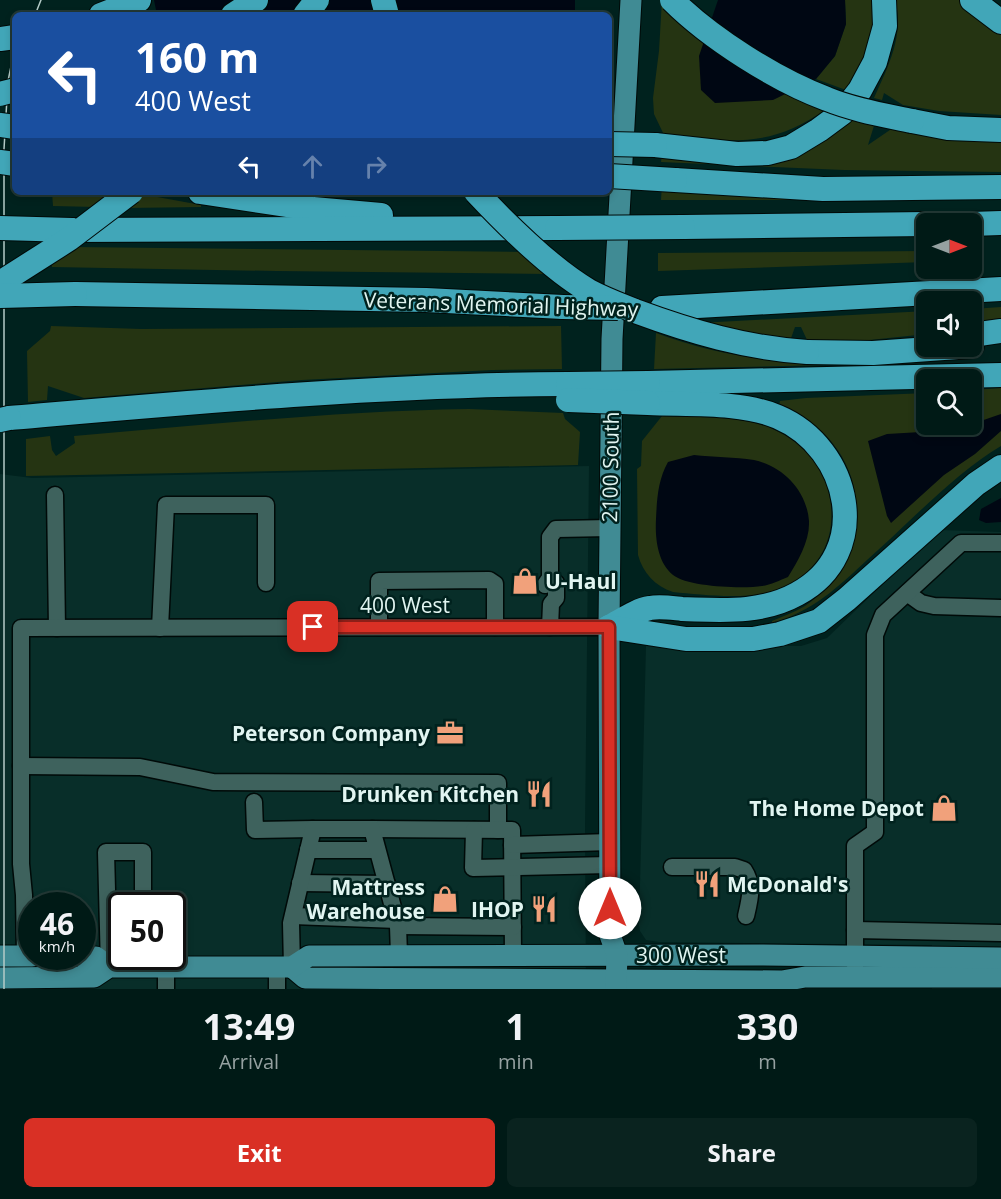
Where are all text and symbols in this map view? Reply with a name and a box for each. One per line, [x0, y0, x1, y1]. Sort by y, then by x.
text: 160 m [135, 28, 259, 85]
icon: left [36, 36, 114, 114]
text: 400 West [135, 82, 251, 119]
icon: left [233, 150, 266, 183]
icon: ahead [296, 150, 329, 183]
icon: right [359, 150, 392, 183]
north arrow [916, 213, 982, 279]
map controls [916, 213, 982, 435]
street label: Veterans Memorial Highway [363, 285, 639, 323]
button: sound [916, 291, 982, 357]
button: search [916, 369, 982, 435]
street label: 2100 South [595, 411, 625, 523]
shop icon: U-Haul [510, 566, 540, 596]
place label: U-Haul [545, 567, 617, 595]
street label: 400 West [360, 591, 450, 619]
pin [287, 601, 338, 652]
icon: arrive [296, 610, 329, 643]
office icon: Peterson Company [435, 718, 465, 748]
place label: Peterson Company [232, 719, 430, 747]
restaurant icon: Drunken Kitchen [524, 779, 554, 809]
place label: Drunken Kitchen [341, 780, 519, 808]
shop icon: The Home Depot [929, 793, 959, 823]
place label: The Home Depot [749, 794, 924, 822]
restaurant icon: McDonald's [692, 869, 722, 899]
place label: McDonald's [727, 870, 848, 898]
place label: Mattress Warehouse [307, 873, 425, 925]
position arrow [578, 876, 642, 940]
shop icon: Mattress Warehouse [430, 884, 460, 914]
speed limit sign: 50 [108, 892, 186, 970]
restaurant icon: IHOP [529, 894, 559, 924]
place label: IHOP [471, 895, 524, 923]
text: 46 [40, 903, 74, 944]
text: km/h [39, 936, 75, 956]
street label: 300 West [636, 941, 726, 969]
text: 13:49 [203, 1002, 295, 1051]
text: 1 [506, 1002, 526, 1051]
text: 330 [737, 1002, 798, 1051]
text: Arrival [219, 1048, 279, 1075]
text: min [498, 1048, 534, 1075]
text: m [758, 1048, 777, 1075]
button: Exit [24, 1118, 495, 1187]
button: Share [507, 1118, 977, 1187]

